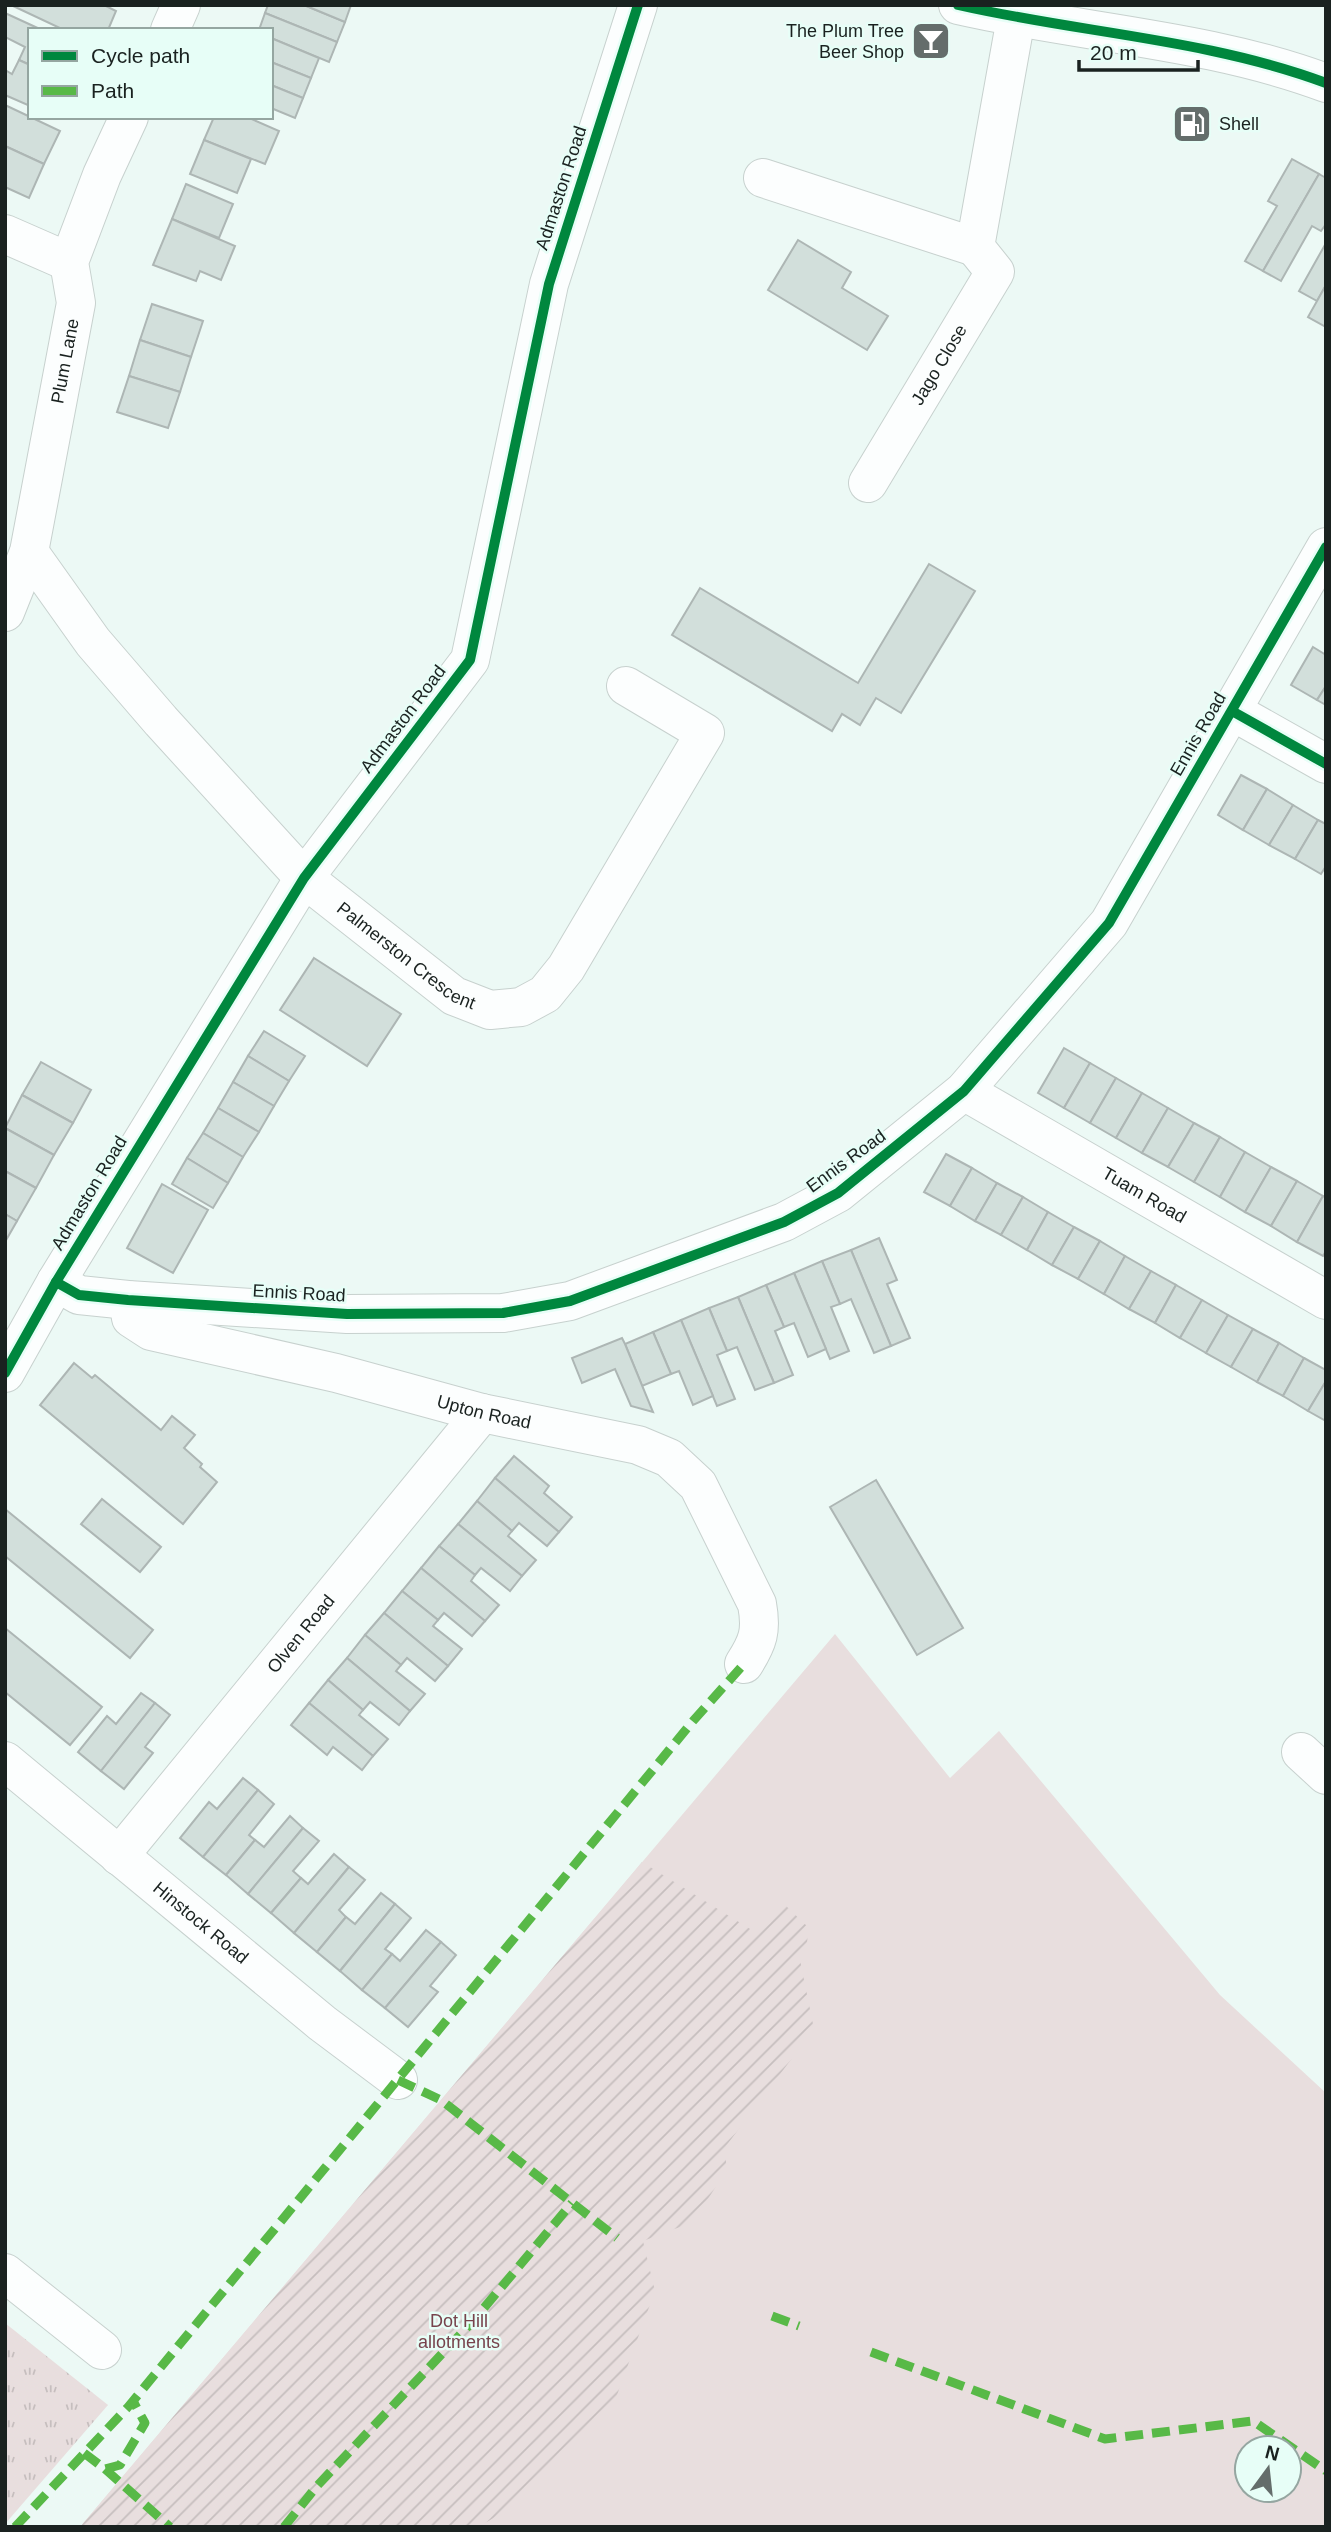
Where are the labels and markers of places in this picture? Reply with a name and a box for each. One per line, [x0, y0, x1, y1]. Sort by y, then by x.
bar icon: The Plum Tree Beer Shop [910, 20, 952, 62]
place label: The Plum Tree Beer Shop [786, 21, 904, 62]
fuel station icon: Shell [1171, 103, 1213, 145]
place label: Shell [1219, 114, 1259, 134]

